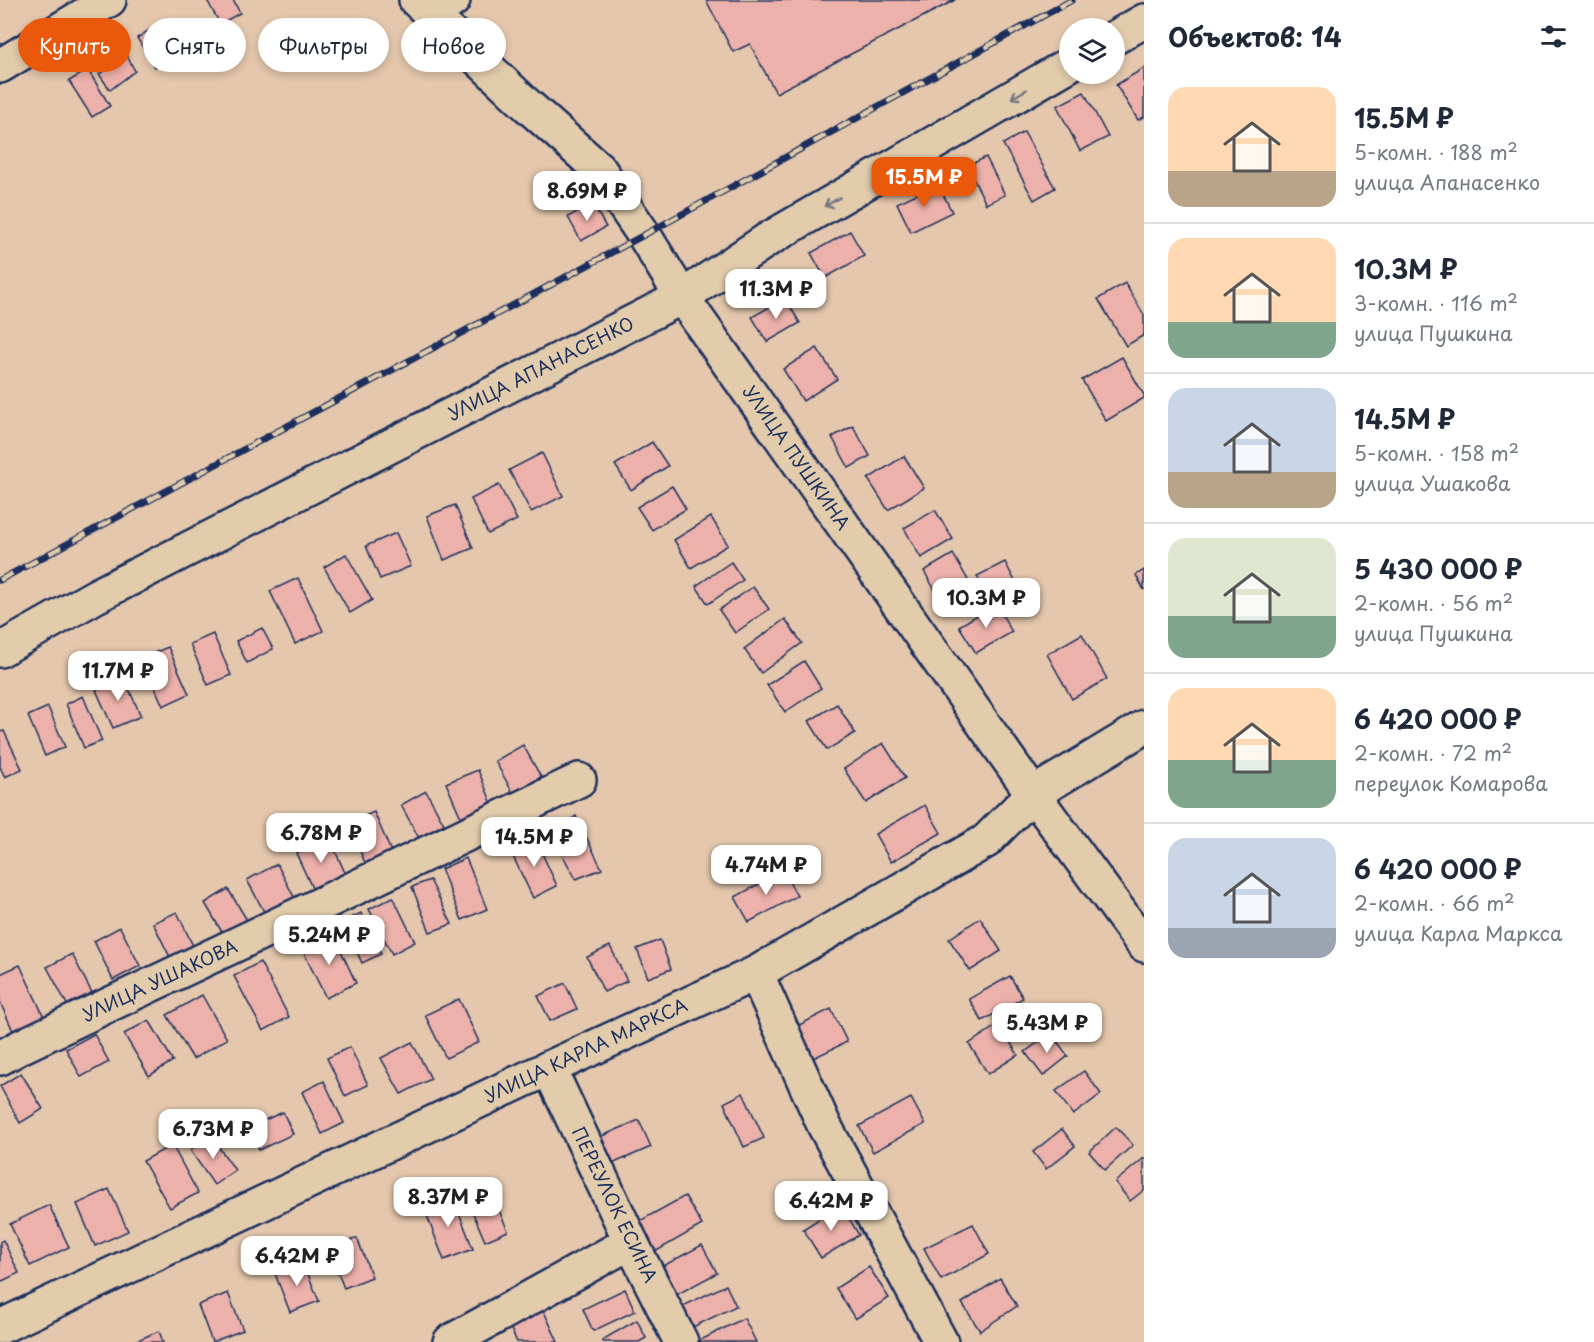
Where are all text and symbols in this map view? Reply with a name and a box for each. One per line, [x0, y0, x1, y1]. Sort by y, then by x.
text: Объектов: 14 [1168, 17, 1342, 56]
chip: Купить [18, 18, 131, 72]
chip: Снять [143, 18, 246, 72]
chip: Фильтры [258, 18, 389, 72]
chip: Новое [401, 18, 506, 72]
map controls [1059, 18, 1125, 84]
button: layers [1059, 18, 1125, 84]
icon: filters [1537, 20, 1570, 53]
one-way arrow [1011, 88, 1028, 100]
text: 15.5M ₽ [1354, 98, 1454, 137]
icon: home [1216, 111, 1288, 183]
text: 5-комн. · 188 m² [1354, 137, 1518, 167]
pin: 15.5M ₽ [869, 157, 979, 208]
text: 15.5M ₽ [886, 161, 962, 191]
text: улица Апанасенко [1354, 167, 1540, 197]
pin: 8.69M ₽ [532, 171, 642, 222]
text: 8.69M ₽ [547, 175, 627, 205]
one-way arrow [824, 197, 841, 209]
text: 10.3M ₽ [1354, 249, 1458, 288]
icon: home [1216, 262, 1288, 334]
pin: 11.3M ₽ [721, 269, 831, 320]
text: 11.3M ₽ [739, 273, 813, 303]
text: 3-комн. · 116 m² [1354, 288, 1518, 318]
street label: УЛИЦА АПАНАСЕНКО [443, 309, 638, 426]
text: улица Пушкина [1354, 318, 1513, 348]
street label: УЛИЦА ПУШКИНА [737, 379, 858, 535]
text: 14.5M ₽ [1354, 399, 1455, 438]
icon: home [1216, 412, 1288, 484]
text: 5-комн. · 158 m² [1354, 438, 1519, 468]
text: улица Ушакова [1354, 468, 1510, 498]
text: 5 430 000 ₽ [1354, 549, 1522, 588]
icon: home [1216, 562, 1288, 634]
pin: 10.3M ₽ [931, 578, 1041, 629]
text: 10.3M ₽ [946, 582, 1026, 612]
text: 2-комн. · 56 m² [1354, 588, 1513, 618]
text: улица Пушкина [1354, 618, 1513, 648]
pin: 11.7M ₽ [63, 651, 173, 702]
text: 11.7M ₽ [82, 655, 154, 685]
text: 6 420 000 ₽ [1354, 699, 1522, 738]
icon: home [1216, 712, 1288, 784]
text: 2-комн. · 72 m² [1354, 738, 1512, 768]
text: переулок Комарова [1354, 768, 1548, 798]
pin: 6.78M ₽ [266, 813, 376, 864]
text: 6.78M ₽ [280, 817, 362, 847]
pin: 14.5M ₽ [479, 817, 589, 868]
text: 14.5M ₽ [495, 821, 573, 851]
pin: 4.74M ₽ [711, 845, 821, 896]
text: 4.74M ₽ [725, 849, 807, 879]
text: 6 420 000 ₽ [1354, 849, 1522, 888]
icon: home [1216, 862, 1288, 934]
text: 2-комн. · 66 m² [1354, 888, 1515, 918]
pin: 5.24M ₽ [274, 915, 384, 966]
text: улица Карла Маркса [1354, 918, 1562, 948]
text: 5.24M ₽ [288, 919, 370, 949]
street label: УЛИЦА УШАКОВА [77, 932, 241, 1027]
street label: УЛИЦА КАРЛА МАРКСА [479, 991, 692, 1109]
pin: 5.43M ₽ [992, 1003, 1102, 1054]
text: 5.43M ₽ [1006, 1007, 1088, 1037]
pin: 6.73M ₽ [158, 1109, 268, 1160]
text: 6.73M ₽ [172, 1113, 254, 1143]
street label: ПЕРЕУЛОК ЕСИНА [566, 1122, 665, 1287]
pin: 8.37M ₽ [393, 1177, 503, 1228]
text: 8.37M ₽ [408, 1181, 488, 1211]
pin: 6.42M ₽ [776, 1181, 886, 1232]
text: 6.42M ₽ [789, 1185, 873, 1215]
pin: 6.42M ₽ [242, 1236, 352, 1287]
text: 6.42M ₽ [255, 1240, 339, 1270]

